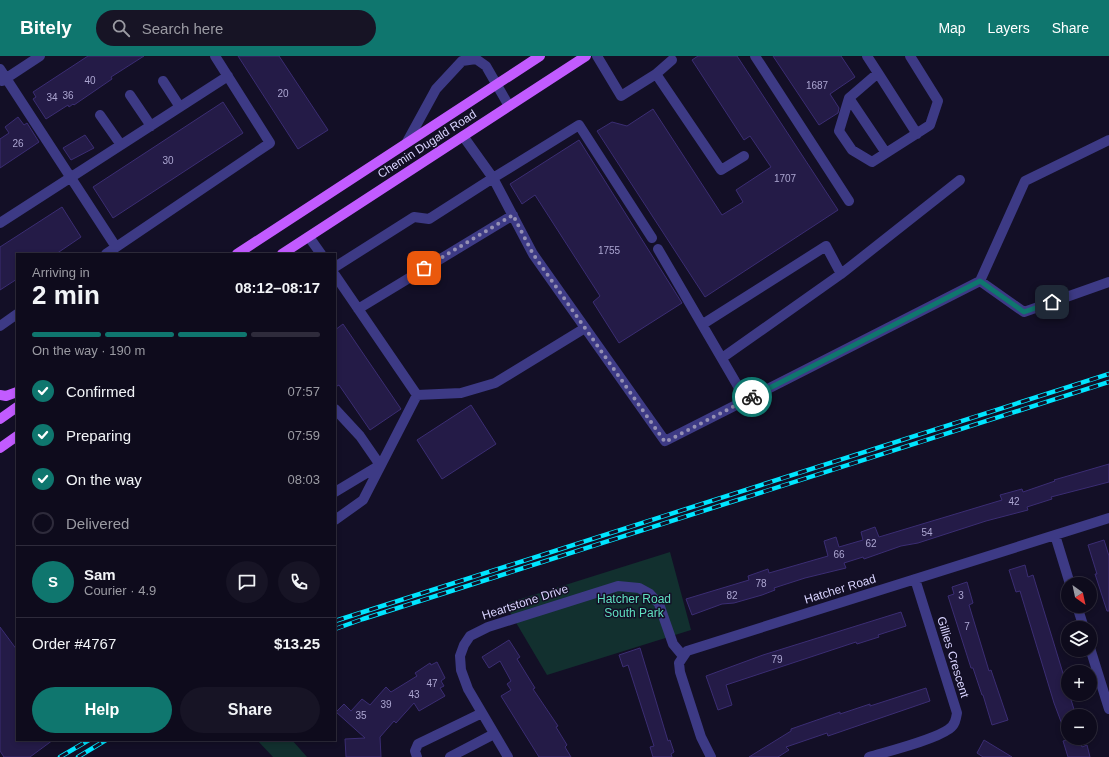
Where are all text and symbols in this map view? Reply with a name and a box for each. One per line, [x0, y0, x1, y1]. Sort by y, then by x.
search box [96, 10, 376, 46]
text: Bitely [20, 17, 72, 38]
icon: search [110, 17, 132, 39]
text: Search here [142, 20, 223, 37]
text: Map [938, 20, 966, 36]
text: Layers [988, 20, 1030, 36]
text: Share [1052, 20, 1089, 36]
house number: 40 [84, 75, 96, 86]
house number: 1687 [806, 80, 829, 91]
house number: 20 [277, 88, 289, 99]
house number: 36 [62, 90, 74, 101]
house number: 34 [46, 92, 58, 103]
street label: Chemin Dugald Road [375, 107, 479, 181]
house number: 26 [12, 138, 24, 149]
house number: 30 [162, 155, 174, 166]
house number: 1707 [774, 173, 797, 184]
house number: 1755 [598, 245, 621, 256]
pin [407, 251, 441, 285]
icon: bag [413, 257, 435, 279]
text: Arriving in [32, 265, 90, 280]
text: 08:12–08:17 [235, 279, 320, 296]
text: 2 min [32, 280, 100, 310]
pin [1035, 285, 1069, 319]
icon: home [1041, 291, 1063, 313]
text: On the way · 190 m [32, 343, 145, 358]
courier [732, 377, 772, 417]
icon: check [32, 380, 54, 402]
text: Confirmed [66, 383, 135, 400]
text: 07:57 [287, 384, 320, 399]
icon: bike [741, 386, 763, 408]
icon: check [32, 424, 54, 446]
text: Preparing [66, 427, 131, 444]
text: 07:59 [287, 428, 320, 443]
icon: check [32, 468, 54, 490]
text: On the way [66, 471, 142, 488]
text: 08:03 [287, 472, 320, 487]
house number: 42 [1008, 496, 1020, 507]
text: Delivered [66, 515, 129, 532]
house number: 54 [921, 527, 933, 538]
house number: 62 [865, 538, 877, 549]
house number: 66 [833, 549, 845, 560]
button: chat [226, 561, 268, 603]
button: phone [278, 561, 320, 603]
text: Sam [84, 566, 116, 583]
street label: Hatcher Road [803, 571, 877, 607]
text: S [48, 573, 58, 590]
north arrow [1061, 577, 1097, 613]
map controls [1061, 577, 1097, 745]
house number: 78 [755, 578, 767, 589]
street label: Heartstone Drive [480, 581, 570, 623]
text: Courier · 4.9 [84, 583, 156, 598]
house number: 82 [726, 590, 738, 601]
house number: 3 [958, 590, 964, 601]
park label: Hatcher Road South Park [597, 592, 671, 620]
street label: Gillies Crescent [934, 615, 972, 700]
house number: 7 [964, 621, 970, 632]
button: layers [1061, 621, 1097, 657]
text: Order #4767 [32, 635, 116, 652]
text: $13.25 [274, 635, 320, 652]
house number: 79 [771, 654, 783, 665]
button: + [1061, 665, 1097, 701]
house number: 47 [426, 678, 438, 689]
button: Help [32, 687, 172, 733]
button: Share [180, 687, 320, 733]
house number: 43 [408, 689, 420, 700]
house number: 39 [380, 699, 392, 710]
button: − [1061, 709, 1097, 745]
house number: 35 [355, 710, 367, 721]

